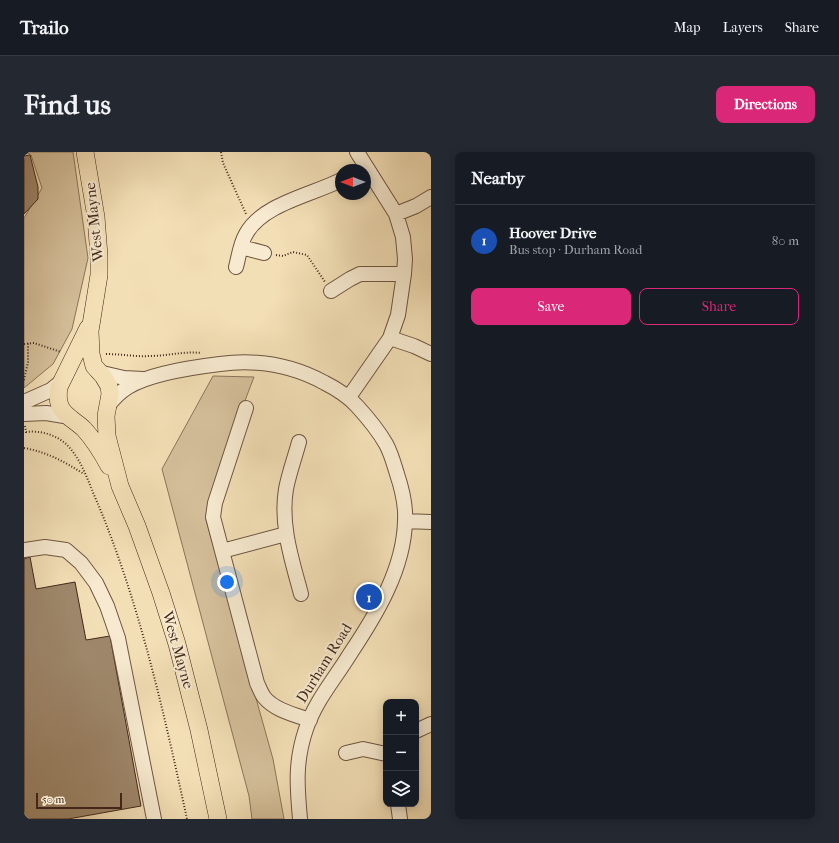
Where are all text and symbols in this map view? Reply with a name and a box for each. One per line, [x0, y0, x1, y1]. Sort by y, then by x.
text: Trailo [20, 17, 69, 39]
text: Map [674, 19, 701, 36]
text: Layers [723, 19, 763, 36]
text: Share [785, 19, 819, 36]
button: Directions [716, 86, 815, 123]
text: Find us [24, 88, 111, 121]
north arrow [335, 164, 371, 200]
text: Nearby [471, 168, 525, 188]
street label: West Mayne [81, 181, 107, 264]
text: Hoover Drive [509, 224, 596, 242]
text: 1 [482, 233, 486, 248]
text: 80 m [772, 233, 799, 248]
text: Bus stop · Durham Road [509, 242, 642, 257]
button: Save [471, 288, 631, 325]
button: Share [639, 288, 799, 325]
your location [217, 572, 237, 592]
pin: 1 [356, 582, 382, 612]
street label: West Mayne [158, 608, 198, 691]
street label: Durham Road [292, 619, 356, 706]
map controls [383, 699, 419, 807]
button: + [383, 699, 419, 735]
button: − [383, 735, 419, 771]
button: layers [383, 771, 419, 807]
scale bar [36, 791, 122, 810]
text: 50 m [42, 793, 64, 806]

